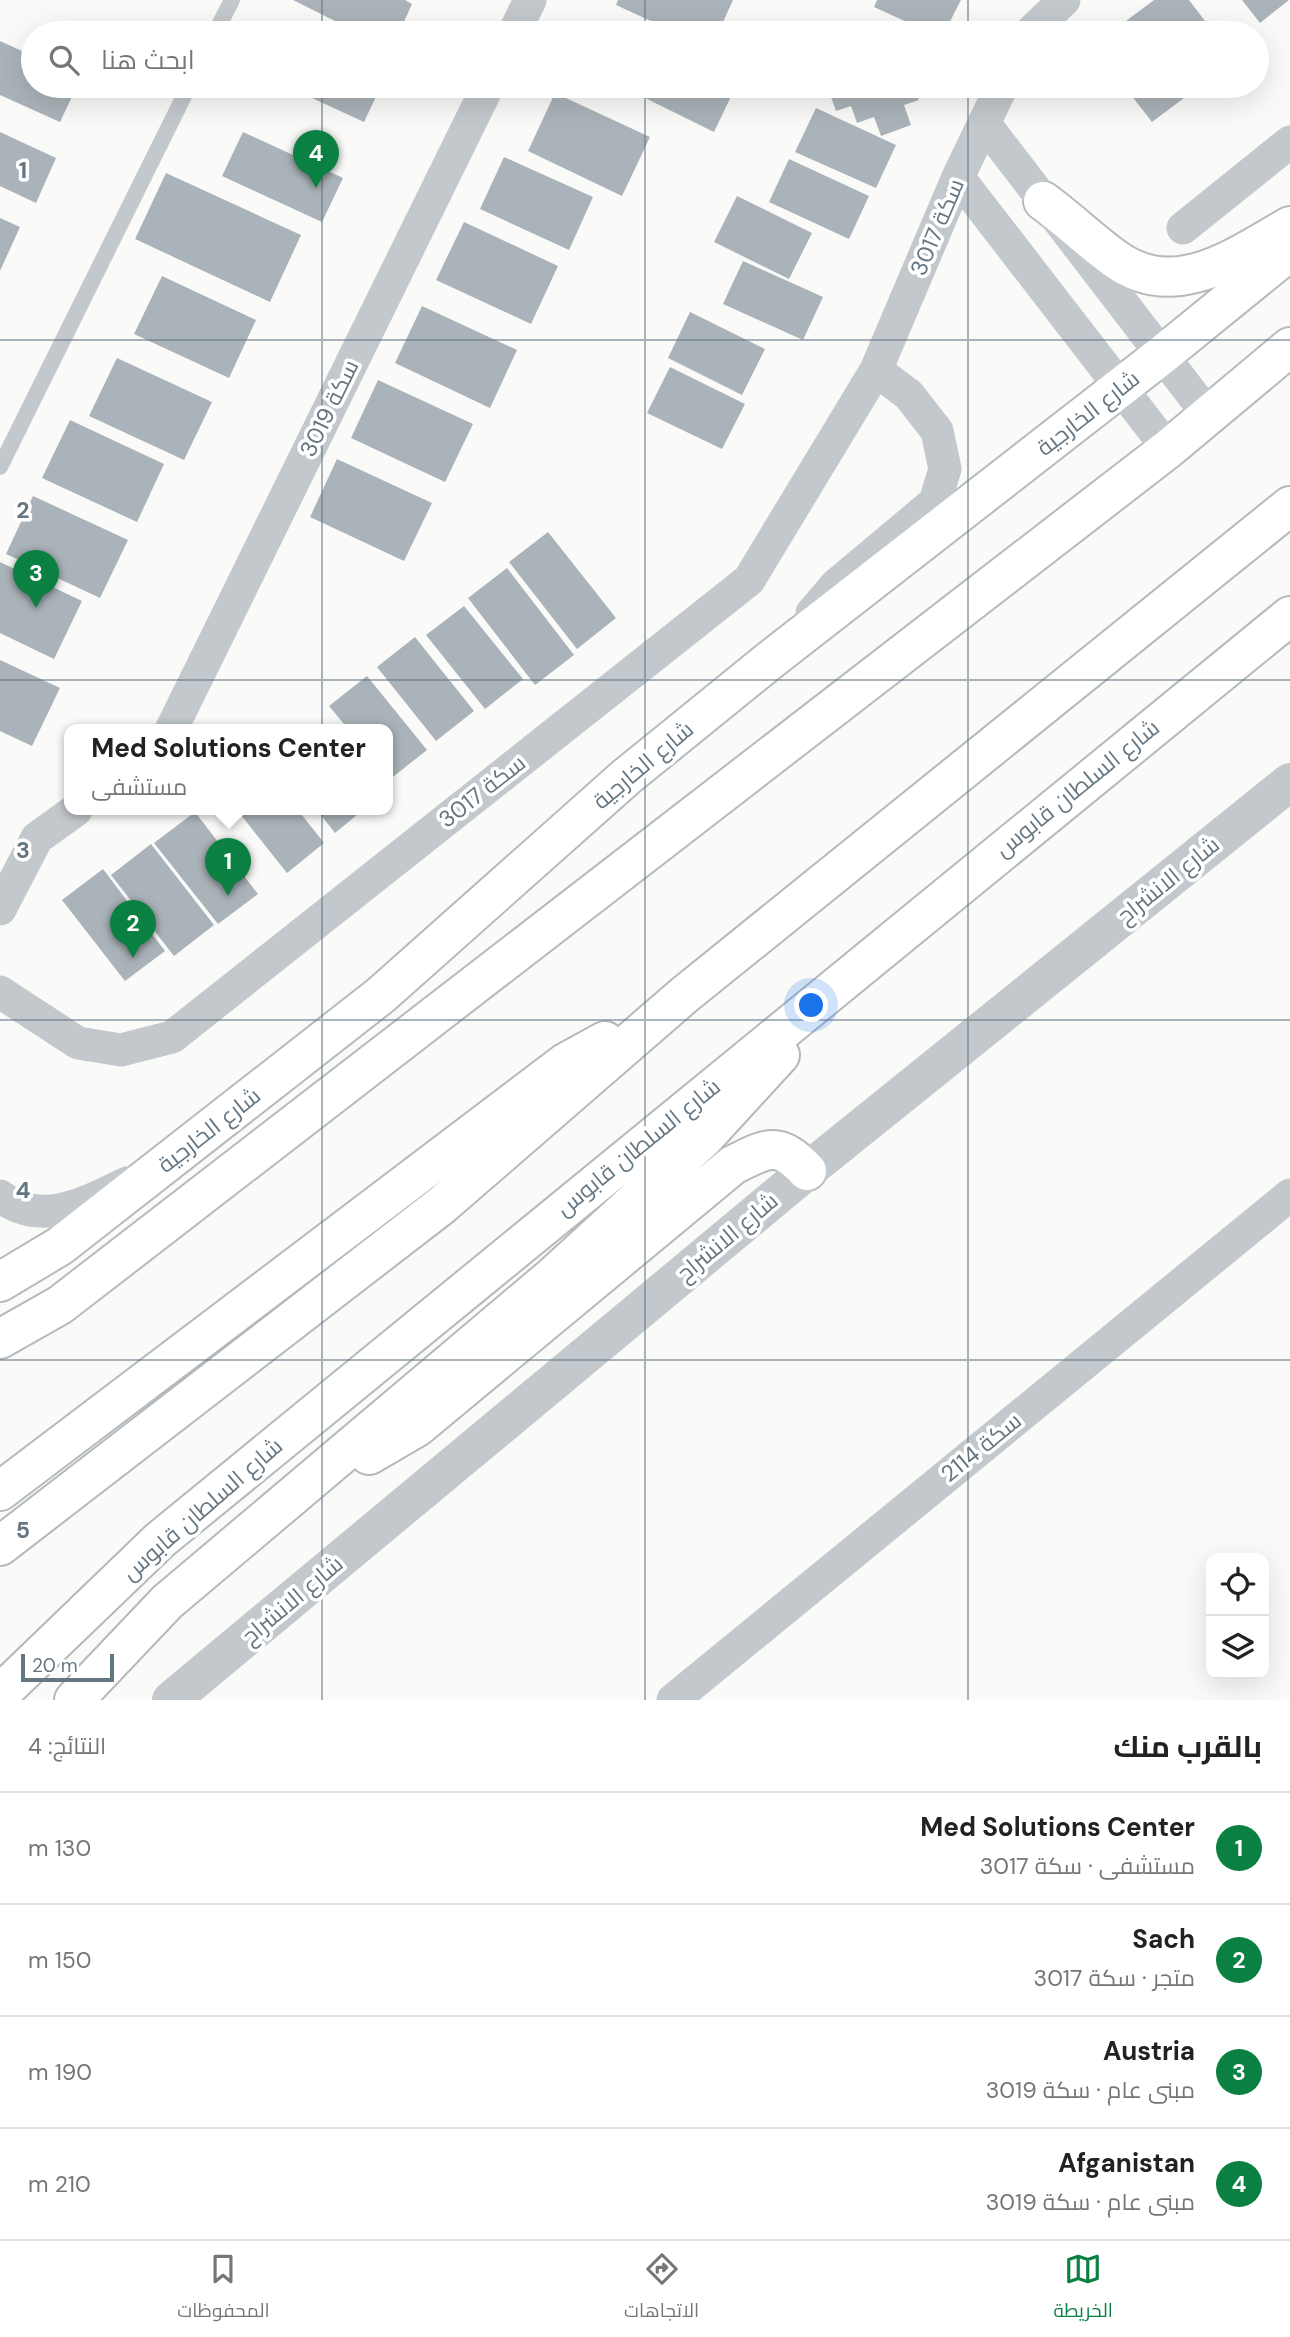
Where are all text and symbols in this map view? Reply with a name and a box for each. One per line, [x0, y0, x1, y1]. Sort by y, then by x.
search box [21, 21, 1269, 98]
icon: search [45, 41, 83, 79]
text: ابحث هنا [101, 43, 195, 77]
pin: 4 [293, 130, 339, 188]
text: 1 [19, 155, 27, 185]
street label: سكة 3017 [903, 174, 971, 280]
street label: سكة 3019 [293, 354, 365, 462]
street label: شارع الخارجية [1030, 363, 1146, 463]
text: 2 [16, 495, 30, 525]
pin: 3 [13, 550, 59, 608]
street label: شارع السلطان قابوس [988, 712, 1166, 864]
street label: شارع الخارجية [586, 714, 700, 817]
popup [64, 724, 393, 815]
text: Med Solutions Center [91, 731, 366, 765]
street label: سكة 3017 [432, 748, 532, 834]
text: مستشفى [91, 772, 187, 802]
street label: شارع الانشراح [1111, 829, 1226, 931]
text: 3 [16, 835, 30, 865]
pin: 1 [205, 838, 251, 896]
pin: 2 [110, 900, 156, 958]
your location [794, 988, 828, 1022]
street label: شارع السلطان قابوس [549, 1071, 727, 1223]
street label: شارع الخارجية [151, 1080, 267, 1180]
text: 4 [16, 1175, 31, 1205]
street label: شارع الانشراح [670, 1186, 785, 1289]
street label: سكة 2114 [935, 1405, 1027, 1489]
street label: شارع السلطان قابوس [115, 1431, 289, 1588]
text: 5 [16, 1515, 30, 1545]
street label: شارع الانشراح [235, 1549, 350, 1652]
map controls [1206, 1553, 1269, 1679]
button: locate [1206, 1553, 1269, 1616]
button: layers [1206, 1616, 1269, 1679]
scale bar [21, 1651, 114, 1683]
text: 20 m [32, 1653, 78, 1678]
text: بالقرب منك [1113, 1727, 1262, 1766]
text: النتائج: 4 [28, 1731, 106, 1761]
text: Med Solutions Center [920, 1810, 1195, 1844]
text: 130 m [28, 1833, 91, 1863]
text: 1 [1235, 1833, 1243, 1863]
text: مستشفى · سكة 3017 [980, 1851, 1195, 1881]
text: Sach [1132, 1922, 1195, 1956]
text: 150 m [28, 1945, 92, 1975]
text: 2 [1232, 1945, 1246, 1975]
text: متجر · سكة 3017 [1034, 1963, 1195, 1993]
text: Austria [1103, 2034, 1195, 2068]
text: 190 m [28, 2057, 92, 2087]
text: 3 [1232, 2057, 1246, 2087]
text: مبنى عام · سكة 3019 [986, 2075, 1195, 2105]
text: Afganistan [1058, 2146, 1195, 2180]
text: 210 m [28, 2169, 91, 2199]
text: 4 [1232, 2169, 1246, 2199]
text: مبنى عام · سكة 3019 [986, 2187, 1195, 2217]
tab: المحفوظات [177, 2250, 270, 2328]
tab: الاتجاهات [624, 2250, 699, 2328]
tab: الخريطة [1054, 2250, 1113, 2328]

